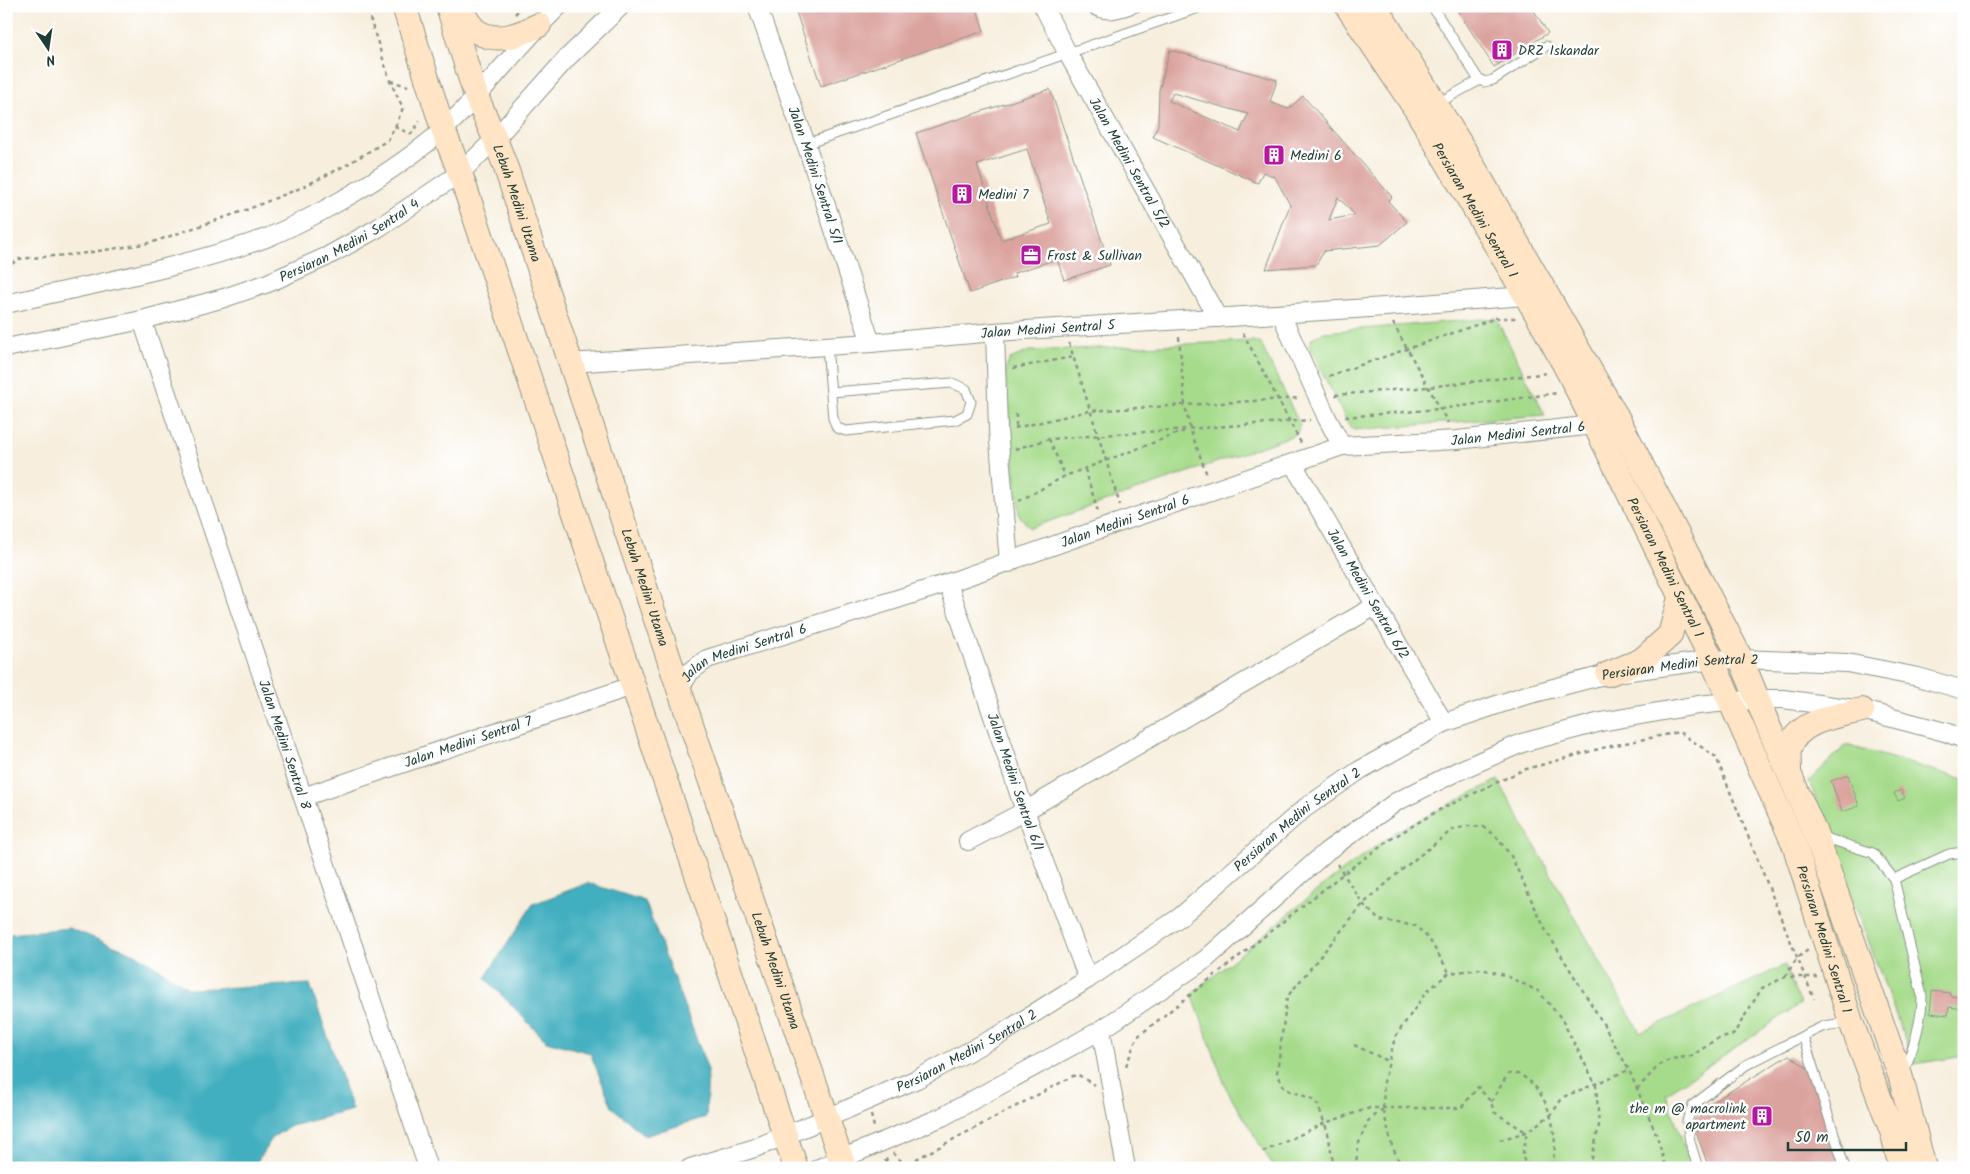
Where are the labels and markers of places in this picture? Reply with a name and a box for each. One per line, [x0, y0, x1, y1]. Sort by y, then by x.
building icon: DRZ Iskandar [1490, 38, 1514, 62]
place label: DRZ Iskandar [1518, 40, 1600, 62]
building icon: Medini 6 [1262, 143, 1286, 167]
place label: Medini 6 [1290, 145, 1342, 167]
building icon: Medini 7 [950, 182, 974, 206]
place label: Medini 7 [978, 184, 1029, 206]
office icon: Frost & Sullivan [1019, 243, 1043, 267]
place label: Frost & Sullivan [1047, 245, 1142, 267]
place label: the m @ macrolink apartment [1630, 1098, 1747, 1136]
building icon: the m @ macrolink apartment [1750, 1104, 1774, 1128]

